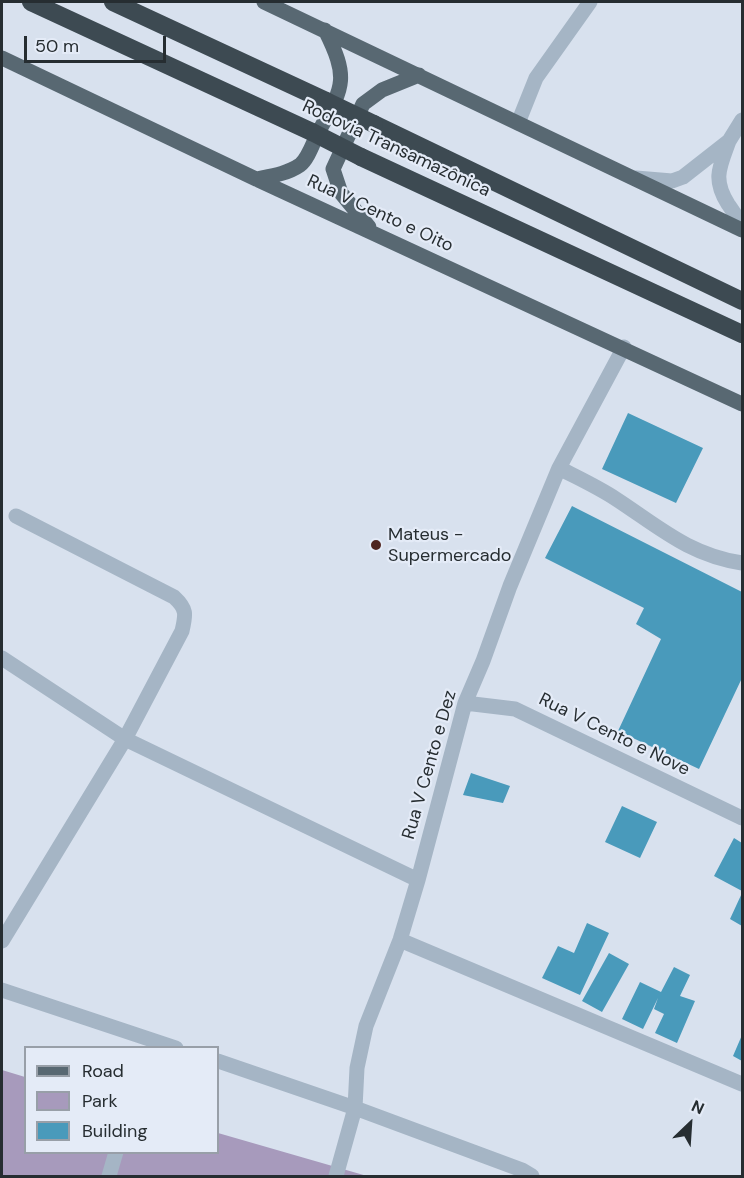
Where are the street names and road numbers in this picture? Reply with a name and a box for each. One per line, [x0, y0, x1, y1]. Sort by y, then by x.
street label: Rodovia Transamazônica [299, 96, 493, 202]
street label: Rua V Cento e Oito [303, 171, 457, 257]
street label: Rua V Cento e Dez [398, 688, 462, 842]
street label: Rua V Cento e Nove [535, 689, 693, 781]

